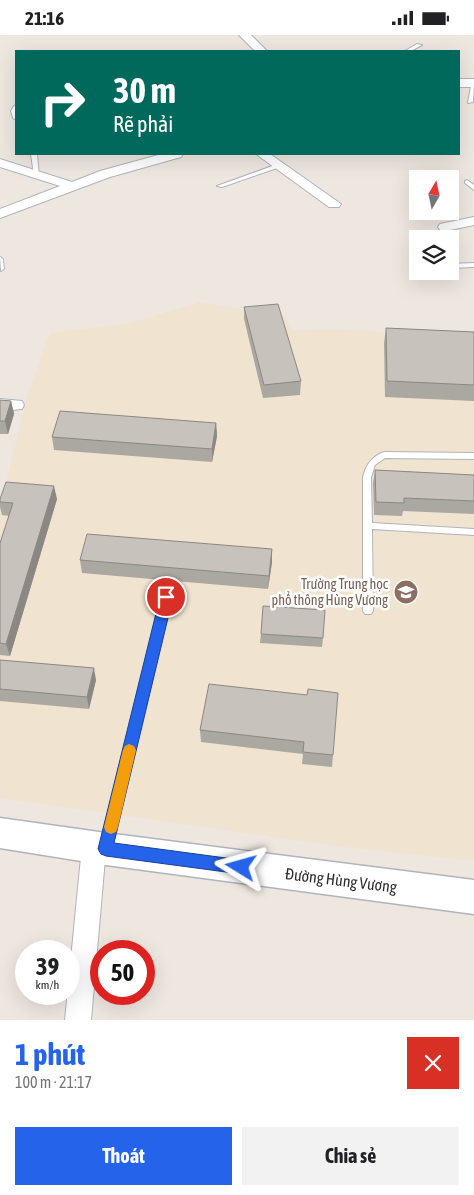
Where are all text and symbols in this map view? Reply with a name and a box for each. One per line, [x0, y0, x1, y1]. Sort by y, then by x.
text: 21:16 [25, 7, 64, 29]
icon: right [30, 70, 95, 135]
text: 30 m [113, 70, 176, 110]
text: Rẽ phải [113, 111, 173, 137]
north arrow [409, 170, 459, 220]
map controls [409, 170, 459, 280]
button: layers [409, 230, 459, 280]
pin [145, 576, 187, 618]
place label: Trường Trung học phổ thông Hùng Vương [272, 576, 389, 608]
school or university icon: Trường Trung học phổ thông Hùng Vương [393, 579, 419, 605]
icon: arrive [152, 583, 180, 611]
position arrow [214, 840, 266, 892]
street label: Đường Hùng Vương [284, 864, 398, 897]
speed limit sign: 50 [90, 940, 155, 1005]
text: 39 [36, 952, 59, 980]
text: km/h [36, 978, 59, 992]
text: 1 phút [15, 1037, 85, 1071]
button: close [407, 1037, 459, 1089]
text: 100 m · 21:17 [15, 1073, 92, 1091]
button: Thoát [15, 1127, 232, 1185]
button: Chia sẻ [242, 1127, 459, 1185]

